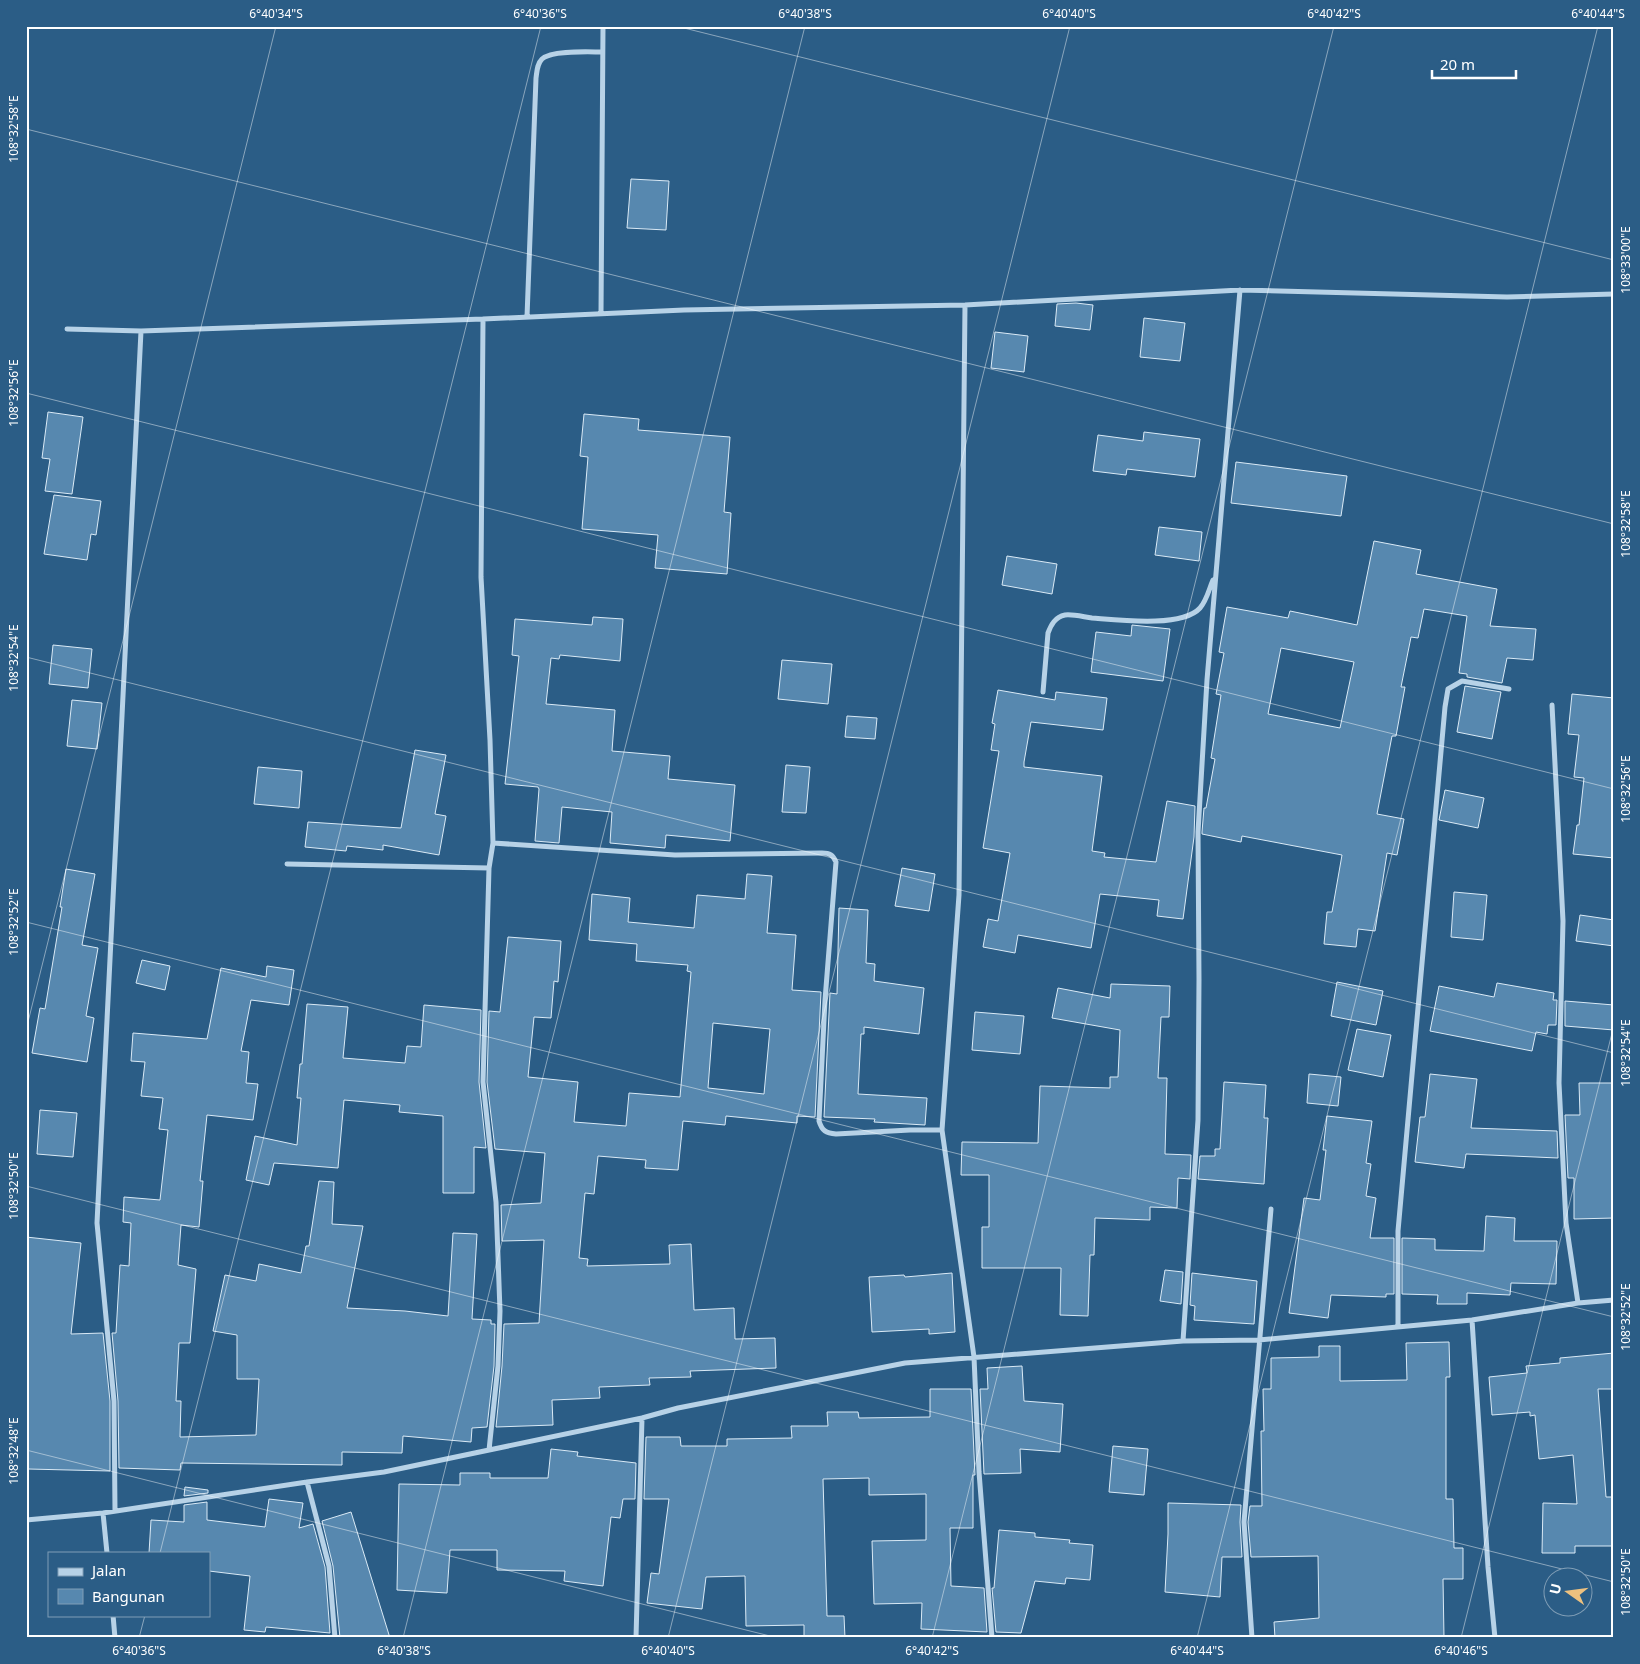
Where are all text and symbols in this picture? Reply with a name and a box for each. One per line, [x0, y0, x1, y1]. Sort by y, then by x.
text: 6°40'34"S [249, 5, 303, 22]
text: 6°40'36"S [513, 5, 567, 22]
text: 6°40'38"S [778, 5, 832, 22]
text: 6°40'40"S [1042, 5, 1096, 22]
text: 6°40'42"S [1307, 5, 1361, 22]
text: 6°40'44"S [1571, 5, 1625, 22]
scale bar [1432, 48, 1516, 80]
text: 20 m [1440, 54, 1475, 74]
text: 108°32'58"E [5, 95, 22, 163]
text: 108°33'00"E [1617, 226, 1634, 294]
text: 108°32'56"E [5, 359, 22, 427]
text: 108°32'58"E [1617, 490, 1634, 558]
text: 108°32'54"E [5, 624, 22, 692]
text: 108°32'56"E [1617, 755, 1634, 823]
text: 108°32'52"E [5, 888, 22, 956]
text: 108°32'54"E [1617, 1019, 1634, 1087]
text: 108°32'50"E [5, 1152, 22, 1220]
text: 108°32'52"E [1617, 1283, 1634, 1351]
text: 108°32'48"E [5, 1417, 22, 1485]
text: 108°32'50"E [1617, 1548, 1634, 1616]
legend [48, 1552, 210, 1616]
text: Jalan [90, 1560, 126, 1580]
north arrow [1542, 1566, 1592, 1616]
text: U [1544, 1581, 1565, 1596]
text: Bangunan [92, 1586, 165, 1606]
text: 6°40'36"S [112, 1642, 166, 1659]
text: 6°40'38"S [377, 1642, 431, 1659]
text: 6°40'40"S [641, 1642, 695, 1659]
text: 6°40'42"S [905, 1642, 959, 1659]
text: 6°40'44"S [1170, 1642, 1224, 1659]
text: 6°40'46"S [1434, 1642, 1488, 1659]

